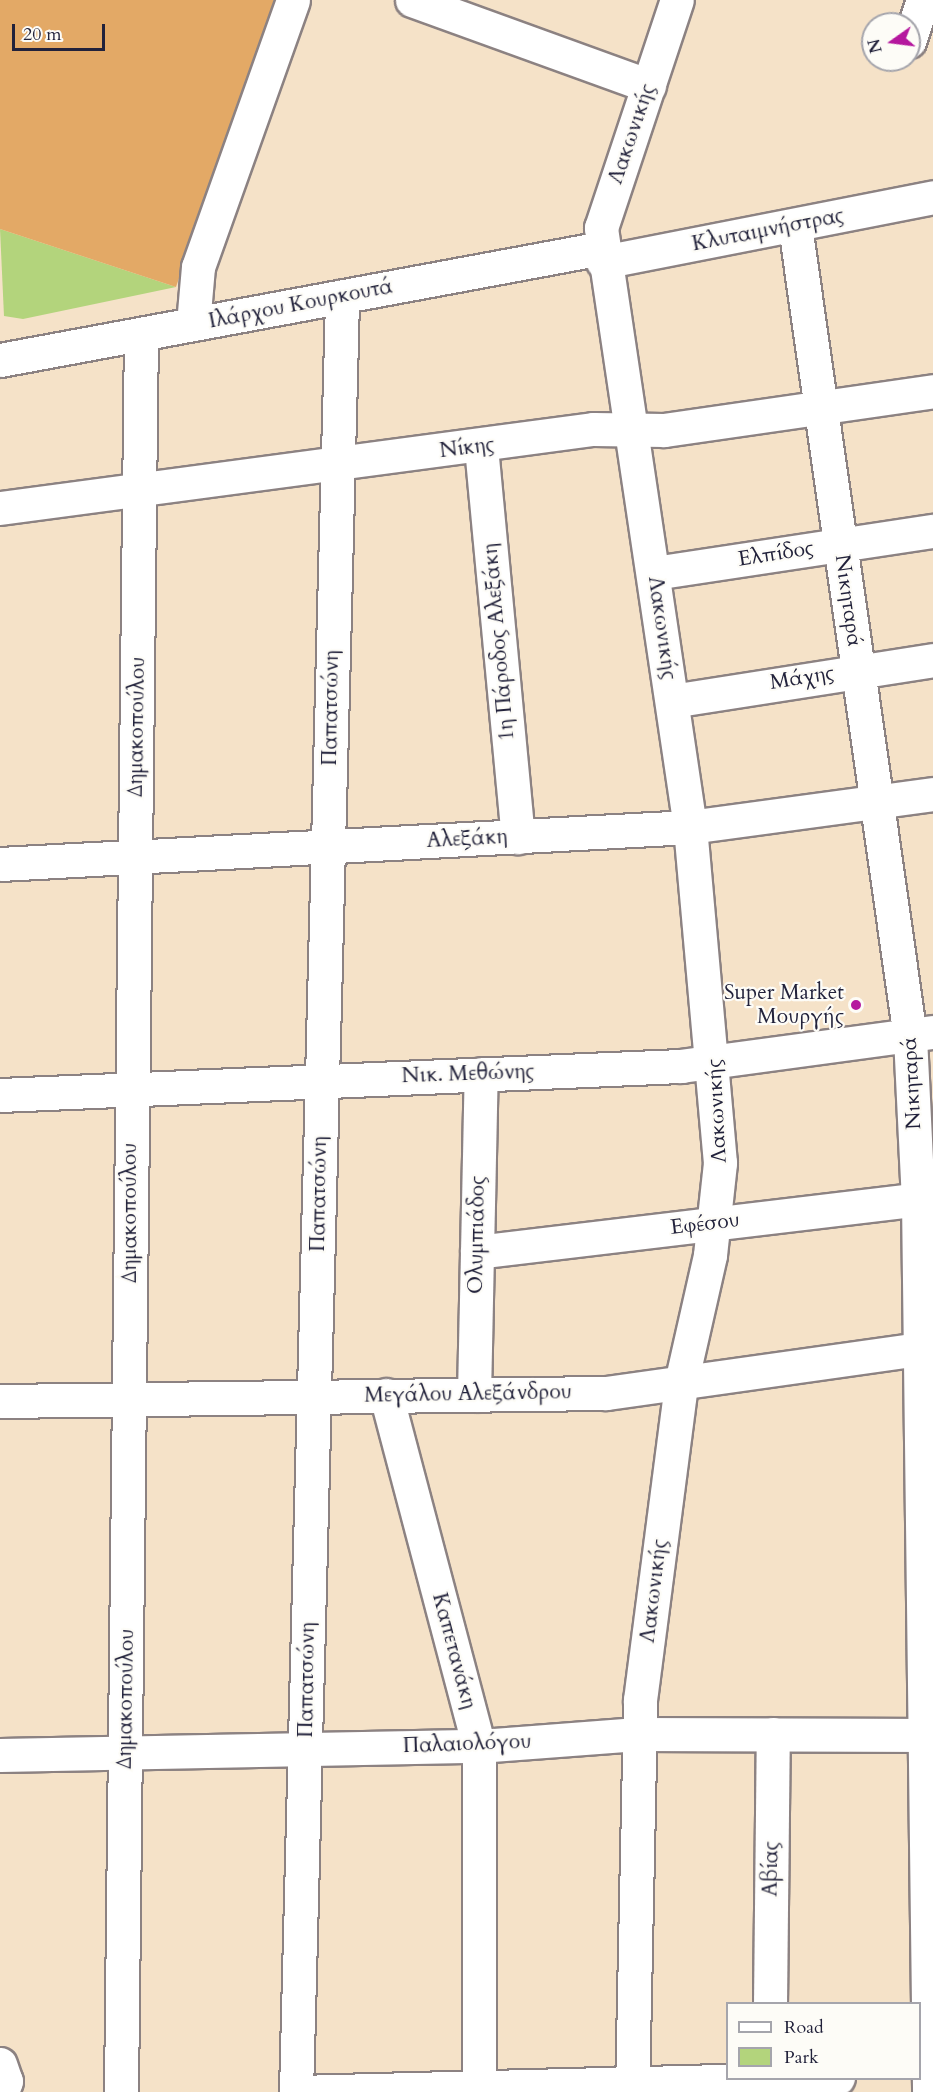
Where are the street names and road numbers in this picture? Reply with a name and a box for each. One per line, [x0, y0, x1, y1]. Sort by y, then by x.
street label: Λακωνικής [603, 81, 661, 187]
street label: Κλυταιμνήστρας [690, 203, 846, 257]
street label: Ιλάρχου Κουρκουτά [206, 274, 396, 334]
street label: Νίκης [438, 432, 496, 464]
street label: Ελπίδος [736, 536, 816, 572]
street label: 1η Πάροδος Αλεξάκη [478, 542, 520, 742]
street label: Νικηταρά [829, 553, 867, 649]
street label: Λακωνικής [642, 575, 682, 681]
street label: Παπατσώνη [317, 650, 345, 766]
street label: Δημακοπούλου [123, 657, 151, 797]
street label: Μάχης [768, 660, 836, 696]
street label: Αλεξάκη [426, 824, 508, 854]
street label: Νικηταρά [897, 1036, 927, 1130]
street label: Λακωνικής [702, 1058, 732, 1164]
street label: Νικ. Μεθώνης [401, 1059, 535, 1089]
street label: Παπατσώνη [305, 1136, 333, 1252]
street label: Δημακοπούλου [117, 1143, 143, 1283]
street label: Ολυμπιάδος [463, 1176, 491, 1294]
street label: Εφέσου [669, 1207, 741, 1241]
street label: Μεγάλου Αλεξάνδρου [364, 1380, 572, 1408]
street label: Λακωνικής [635, 1538, 673, 1644]
street label: Καπετανάκη [426, 1590, 482, 1712]
street label: Παπατσώνη [293, 1622, 321, 1738]
street label: Δημακοπούλου [112, 1629, 140, 1769]
street label: Παλαιολόγου [402, 1729, 532, 1759]
street label: Αβίας [758, 1841, 784, 1897]

